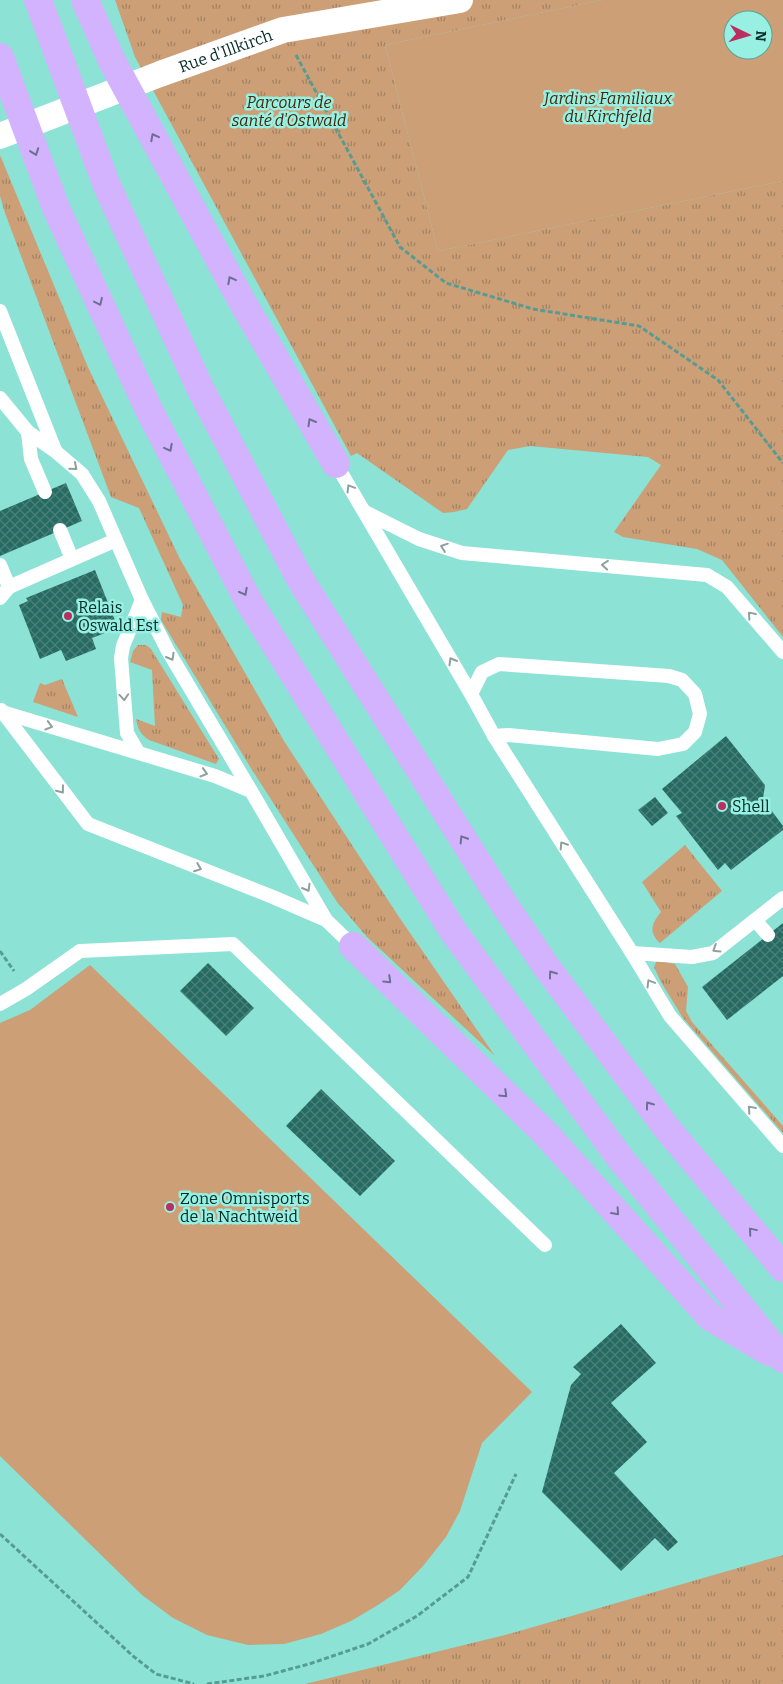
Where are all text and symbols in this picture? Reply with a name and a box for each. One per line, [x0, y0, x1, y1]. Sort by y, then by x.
north arrow [723, 10, 773, 60]
street label: Rue d'Illkirch [176, 25, 275, 76]
text: N [751, 30, 769, 42]
park label: Jardins Familiaux du Kirchfeld [542, 89, 672, 126]
park label: Parcours de santé d'Ostwald [232, 93, 346, 130]
one-way arrow [150, 134, 160, 143]
one-way arrow [29, 147, 40, 156]
one-way arrow [227, 277, 237, 286]
one-way arrow [93, 297, 104, 306]
one-way arrow [308, 418, 318, 427]
one-way arrow [163, 443, 173, 452]
one-way arrow [68, 461, 77, 470]
one-way arrow [346, 484, 356, 493]
one-way arrow [440, 543, 449, 553]
one-way arrow [601, 560, 609, 571]
one-way arrow [238, 587, 248, 596]
place label: Relais Oswald Est [78, 598, 159, 635]
marker: Relais Oswald Est [62, 610, 74, 622]
one-way arrow [748, 611, 757, 620]
one-way arrow [165, 652, 175, 661]
one-way arrow [448, 658, 458, 667]
one-way arrow [118, 693, 129, 701]
one-way arrow [44, 721, 52, 731]
one-way arrow [200, 767, 208, 777]
one-way arrow [55, 784, 64, 794]
place label: Shell [732, 797, 770, 816]
marker: Shell [716, 800, 728, 812]
one-way arrow [460, 835, 469, 844]
one-way arrow [560, 842, 570, 851]
one-way arrow [193, 861, 202, 872]
one-way arrow [301, 883, 311, 892]
one-way arrow [713, 943, 722, 953]
one-way arrow [549, 970, 558, 980]
one-way arrow [382, 974, 391, 983]
one-way arrow [647, 979, 657, 988]
one-way arrow [499, 1088, 508, 1097]
one-way arrow [646, 1102, 654, 1111]
one-way arrow [748, 1106, 757, 1115]
place label: Zone Omnisports de la Nachtweid [180, 1189, 310, 1226]
marker: Zone Omnisports de la Nachtweid [164, 1201, 176, 1213]
one-way arrow [610, 1206, 619, 1215]
one-way arrow [748, 1227, 757, 1236]

